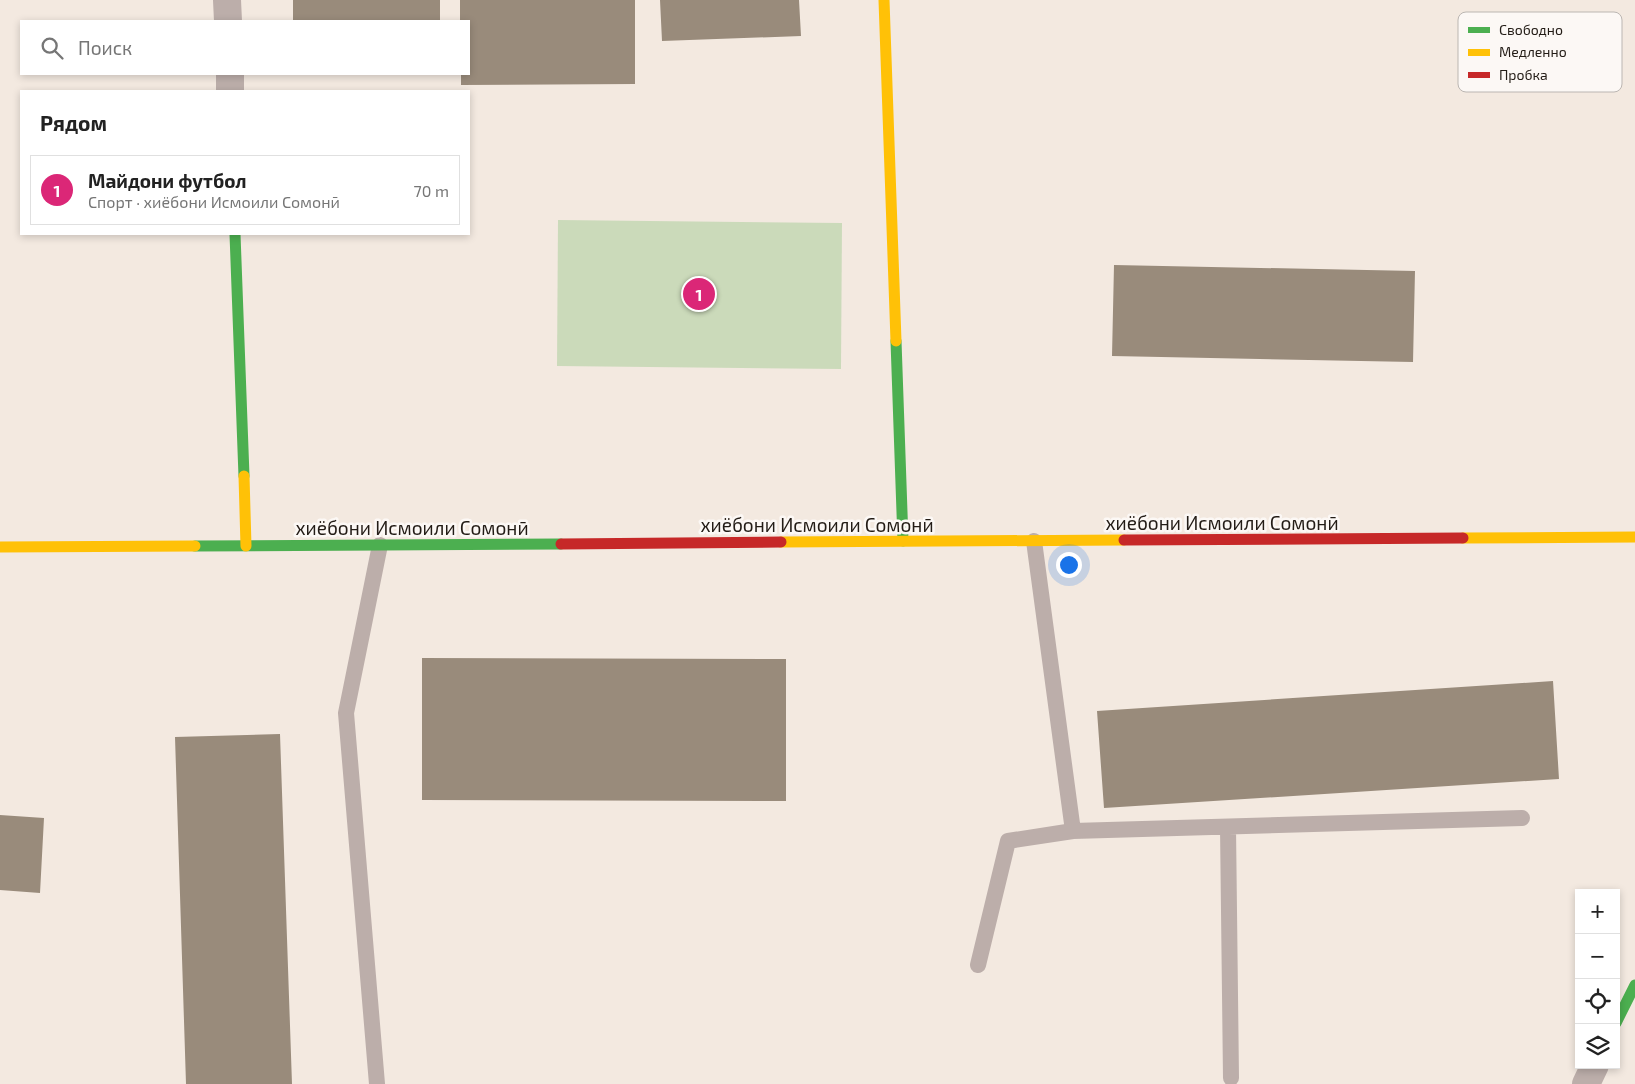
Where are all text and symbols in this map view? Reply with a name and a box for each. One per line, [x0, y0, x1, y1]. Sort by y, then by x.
legend [1458, 12, 1622, 92]
search box [20, 20, 470, 75]
text: Свободно [1499, 21, 1563, 38]
icon: search [38, 34, 66, 62]
text: Поиск [78, 36, 132, 59]
text: Медленно [1499, 43, 1567, 60]
text: Пробка [1499, 66, 1548, 83]
text: Рядом [40, 110, 107, 135]
text: Майдони футбол [88, 169, 247, 192]
text: 1 [54, 181, 60, 200]
text: 70 m [414, 181, 449, 200]
text: Спорт · хиёбони Исмоили Сомонӣ [88, 192, 340, 211]
pin: 1 [683, 275, 715, 313]
street label: хиёбони Исмоили Сомонӣ [1105, 511, 1339, 534]
street label: хиёбони Исмоили Сомонӣ [700, 513, 934, 536]
street label: хиёбони Исмоили Сомонӣ [295, 516, 529, 539]
your location [1056, 552, 1082, 578]
map controls [1575, 889, 1620, 1069]
button: + [1575, 889, 1620, 934]
button: − [1575, 934, 1620, 979]
button: locate [1575, 979, 1620, 1024]
button: layers [1575, 1024, 1620, 1069]

